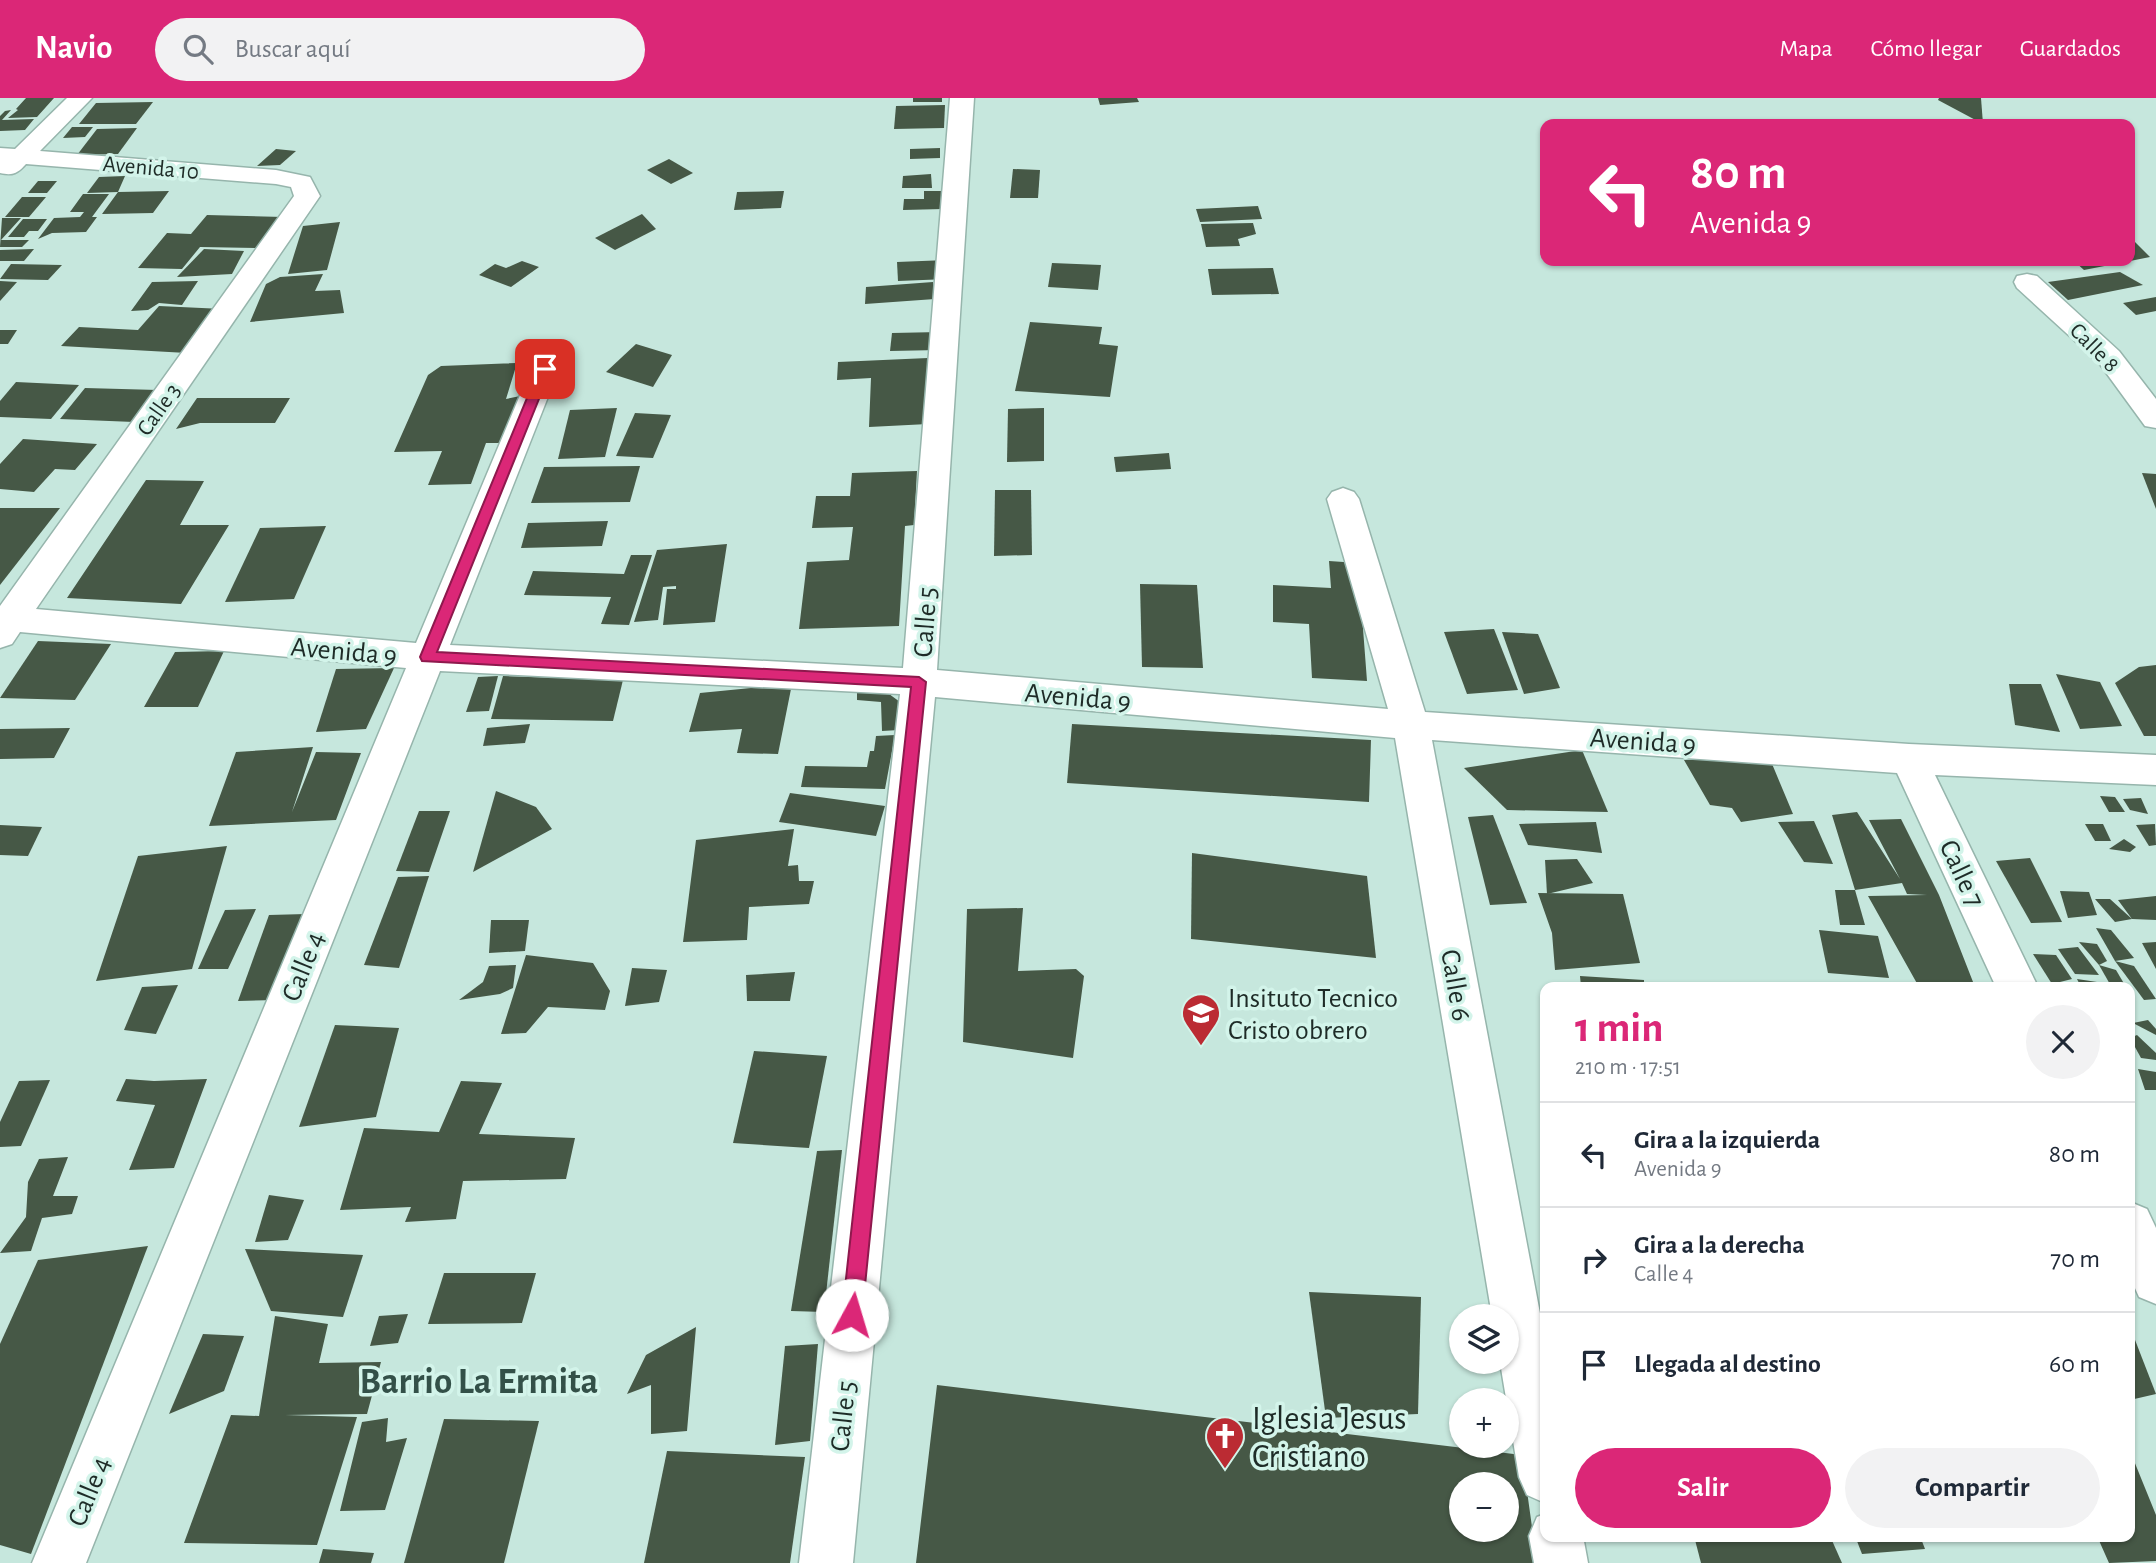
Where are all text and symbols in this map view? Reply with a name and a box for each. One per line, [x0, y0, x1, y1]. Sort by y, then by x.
search box [155, 18, 645, 81]
icon: search [179, 30, 217, 68]
text: Navio [35, 32, 113, 65]
text: Buscar aquí [235, 36, 351, 62]
text: Mapa [1779, 37, 1833, 61]
text: Cómo llegar [1871, 37, 1982, 61]
text: Guardados [2020, 37, 2121, 61]
icon: left [1575, 147, 1666, 238]
text: 80 m [1690, 149, 1787, 198]
street label: Avenida 10 [102, 153, 200, 184]
text: Avenida 9 [1690, 207, 1812, 239]
street label: Calle 8 [2065, 319, 2123, 377]
pin [515, 339, 575, 399]
icon: arrive [526, 350, 564, 388]
street label: Calle 3 [133, 380, 185, 440]
street label: Calle 5 [910, 586, 942, 658]
street label: Avenida 9 [290, 633, 398, 671]
street label: Avenida 9 [1024, 679, 1132, 717]
street label: Avenida 9 [1589, 724, 1697, 760]
street label: Calle 7 [1934, 836, 1989, 912]
street label: Calle 4 [277, 928, 330, 1006]
street label: Calle 6 [1435, 947, 1475, 1023]
place label: Insituto Tecnico Cristo obrero [1228, 985, 1398, 1045]
school or university icon: Insituto Tecnico Cristo obrero [1180, 992, 1222, 1047]
button: close [2026, 1005, 2100, 1079]
text: 1 min [1575, 1007, 1664, 1049]
text: 210 m · 17:51 [1575, 1056, 1681, 1079]
text: Gira a la izquierda [1634, 1127, 1820, 1153]
icon: left [1575, 1136, 1613, 1174]
text: 80 m [2049, 1141, 2100, 1167]
text: Avenida 9 [1634, 1158, 1721, 1181]
text: Gira a la derecha [1634, 1232, 1805, 1258]
icon: right [1575, 1241, 1613, 1279]
text: 70 m [2050, 1246, 2100, 1272]
text: Calle 4 [1634, 1263, 1693, 1286]
position arrow [815, 1278, 889, 1352]
map controls [1449, 1304, 1519, 1542]
button: layers [1449, 1304, 1519, 1374]
icon: arrive [1575, 1346, 1613, 1384]
text: Llegada al destino [1634, 1351, 1821, 1377]
text: 60 m [2049, 1351, 2100, 1377]
district label: Barrio La Ermita [360, 1363, 598, 1400]
street label: Calle 5 [826, 1380, 862, 1453]
button: + [1449, 1388, 1519, 1458]
place label: Iglesia Jesus Cristiano [1252, 1403, 1406, 1474]
church icon: Iglesia Jesus Cristiano [1204, 1415, 1246, 1470]
button: Salir [1575, 1448, 1831, 1528]
button: Compartir [1845, 1448, 2100, 1528]
street label: Calle 4 [63, 1453, 116, 1531]
button: − [1449, 1472, 1519, 1542]

